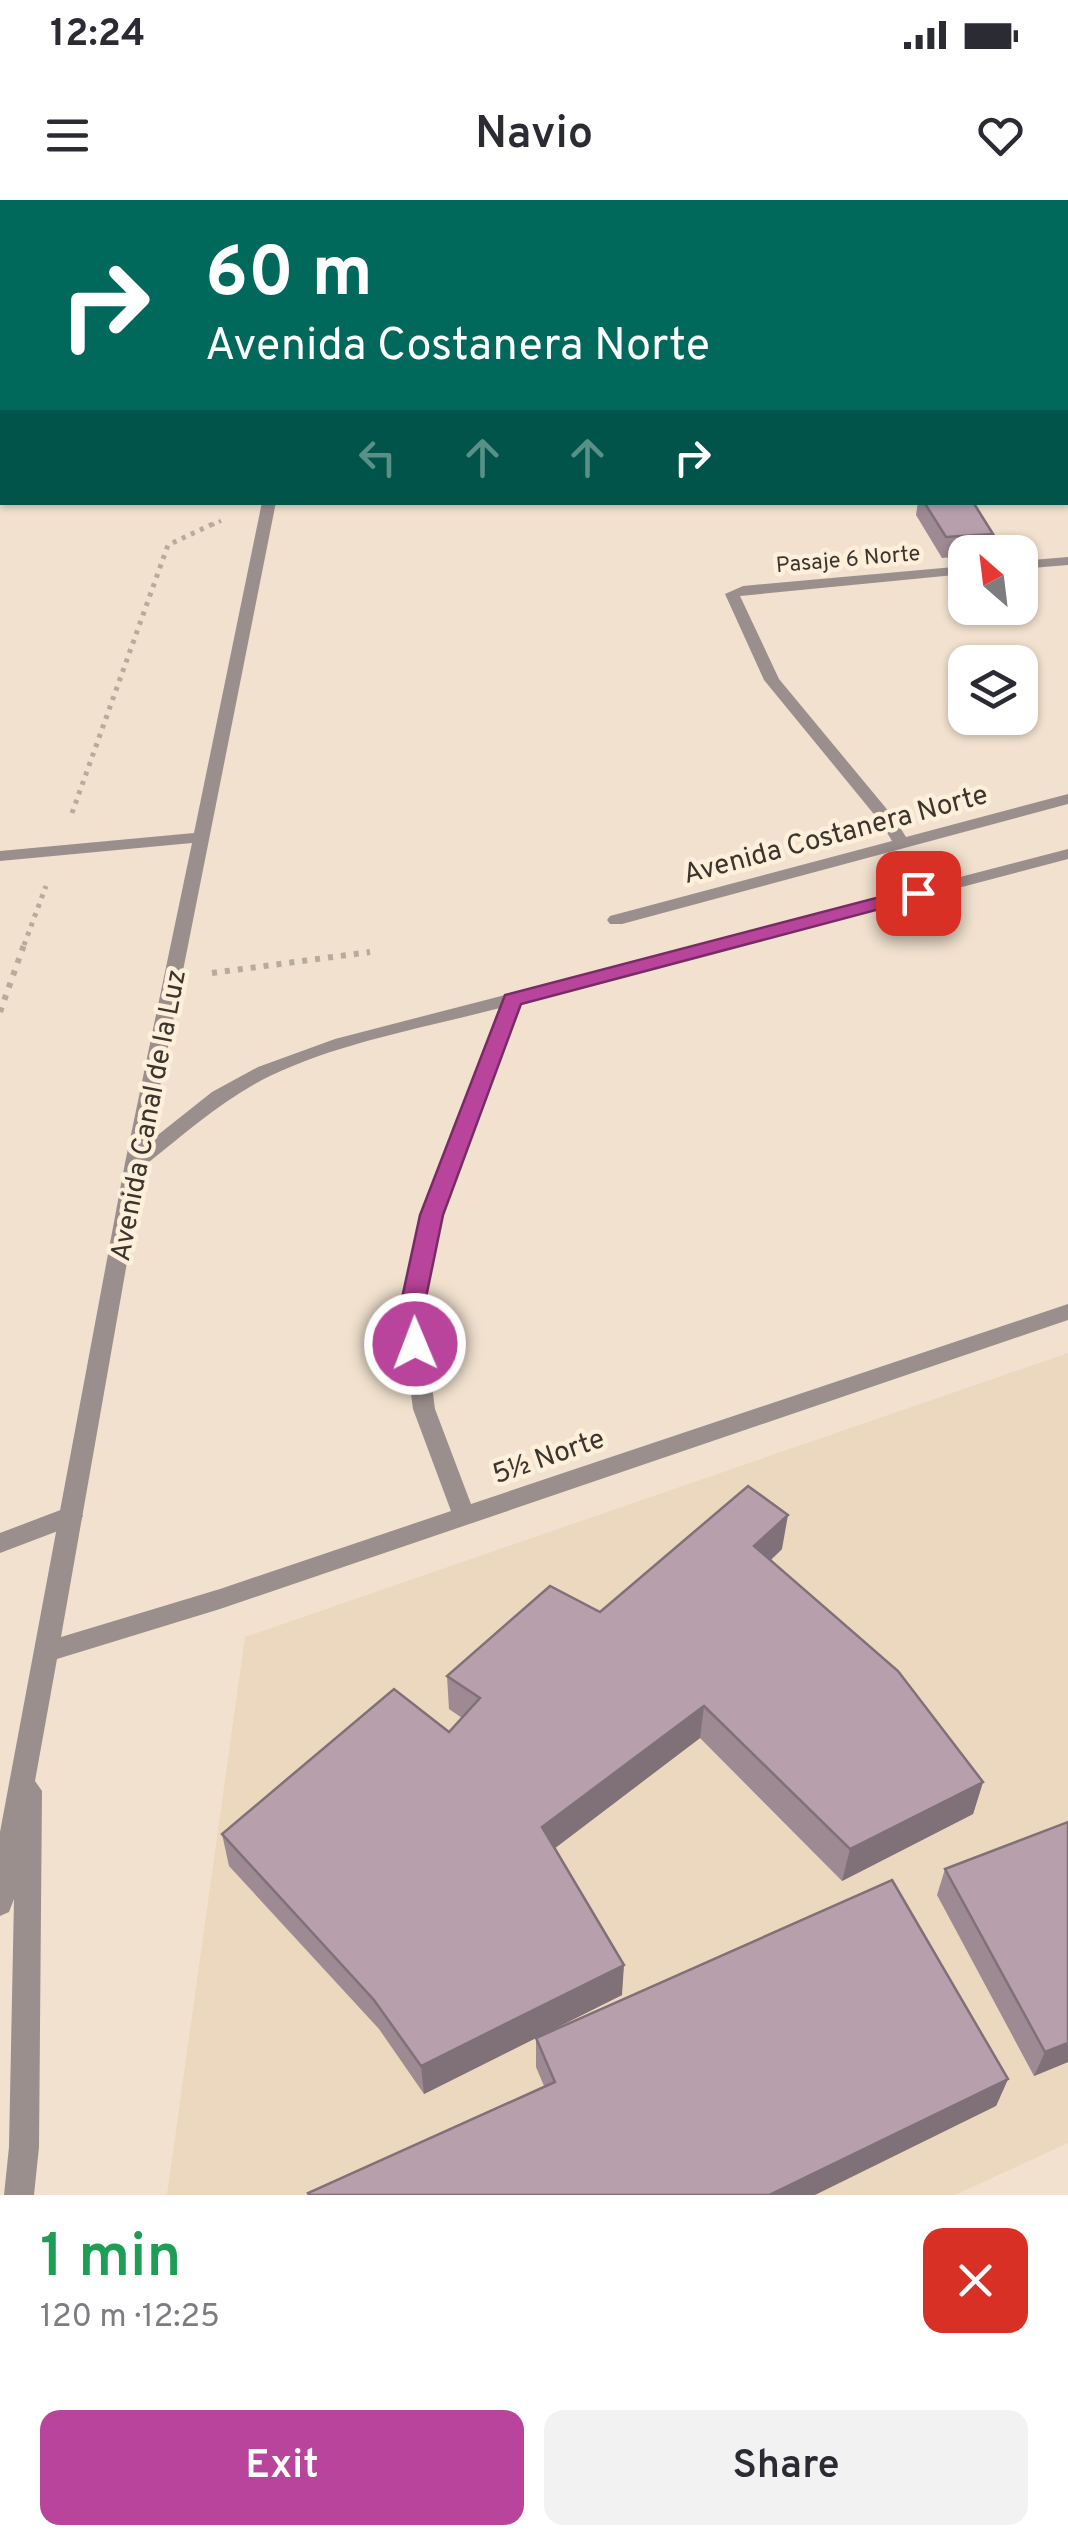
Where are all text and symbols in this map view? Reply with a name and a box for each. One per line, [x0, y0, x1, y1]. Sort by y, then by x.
text: 12:24 [50, 11, 145, 60]
text: Navio [475, 107, 593, 164]
icon: menu [40, 108, 95, 163]
icon: heart [973, 108, 1028, 163]
text: 60 m [205, 232, 373, 321]
icon: right [40, 240, 170, 370]
text: Avenida Costanera Norte [205, 319, 710, 376]
icon: left [350, 430, 405, 485]
icon: ahead [455, 430, 510, 485]
icon: ahead [560, 430, 615, 485]
icon: right [665, 430, 720, 485]
north arrow [948, 535, 1038, 625]
map controls [948, 535, 1038, 735]
street label: Pasaje 6 Norte [775, 541, 922, 580]
button: layers [948, 645, 1038, 735]
street label: Avenida Costanera Norte [679, 778, 992, 894]
pin [876, 851, 961, 936]
icon: arrive [891, 866, 946, 921]
street label: Avenida Canal de la Luz [104, 967, 196, 1264]
position arrow [363, 1292, 467, 1396]
street label: 5½ Norte [488, 1422, 610, 1494]
text: 1 min [40, 2222, 181, 2298]
button: close [923, 2228, 1028, 2333]
text: 120 m · 12:25 [40, 2298, 220, 2338]
button: Exit [40, 2410, 524, 2525]
button: Share [544, 2410, 1028, 2525]

